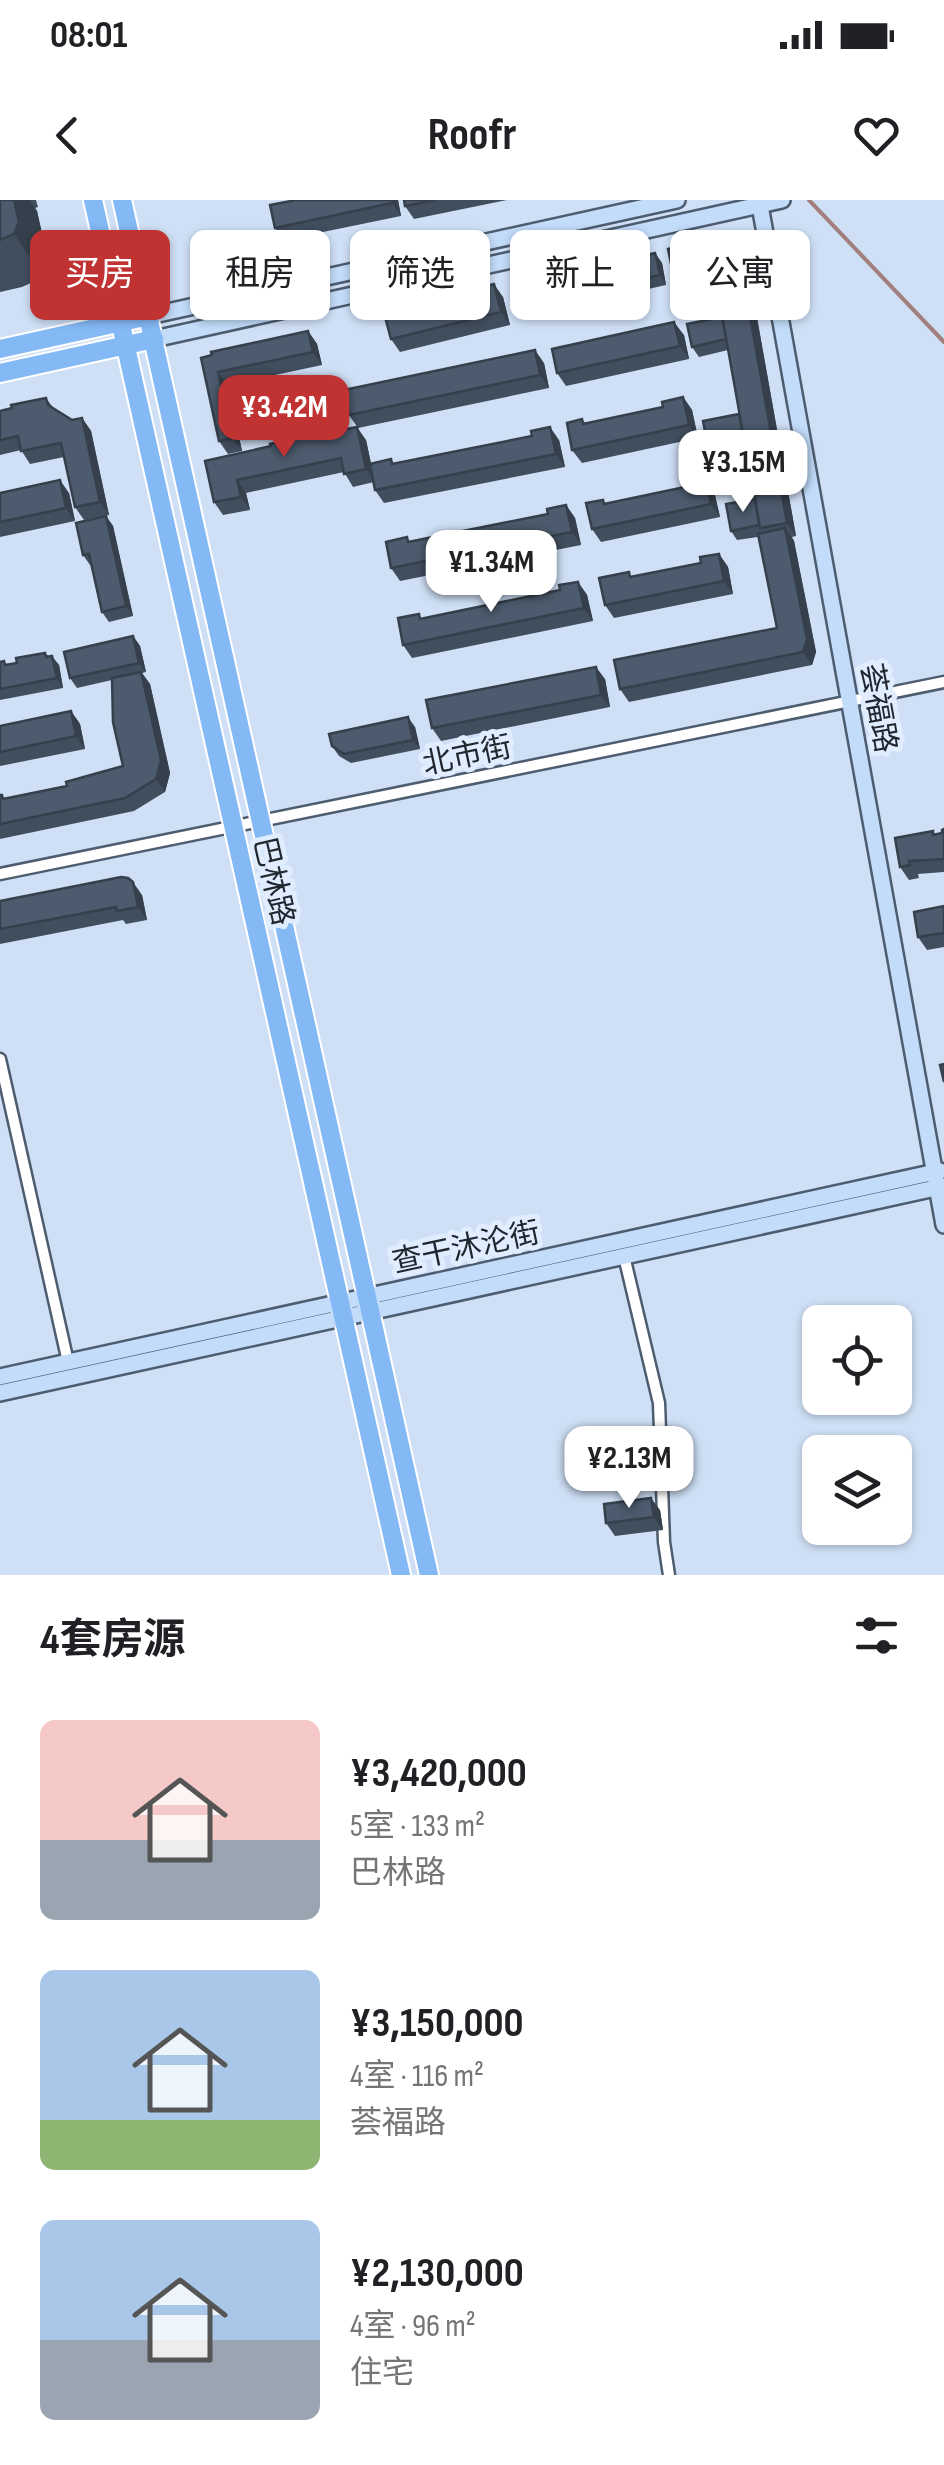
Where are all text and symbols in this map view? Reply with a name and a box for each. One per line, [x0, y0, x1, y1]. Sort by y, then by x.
text: 08:01 [50, 13, 128, 58]
icon: back [40, 108, 95, 163]
text: Roofr [428, 108, 516, 163]
icon: heart [849, 108, 904, 163]
chip: 买房 [30, 230, 170, 320]
chip: 租房 [190, 230, 330, 320]
chip: 筛选 [350, 230, 490, 320]
chip: 新上 [510, 230, 650, 320]
chip: 公寓 [670, 230, 810, 320]
pin: ¥3.42M [203, 375, 365, 460]
text: ¥3.42M [240, 388, 328, 427]
pin: ¥3.15M [662, 430, 824, 515]
text: ¥3.15M [700, 443, 786, 482]
pin: ¥1.34M [410, 530, 572, 615]
text: ¥1.34M [448, 543, 534, 582]
street label: 荟福路 [852, 661, 904, 756]
street label: 北市街 [419, 729, 515, 783]
street label: 巴林路 [245, 833, 301, 929]
street label: 查干沐沦街 [389, 1215, 543, 1281]
map controls [802, 1305, 912, 1545]
button: locate [802, 1305, 912, 1415]
pin: ¥2.13M [548, 1426, 710, 1511]
button: layers [802, 1435, 912, 1545]
text: ¥2.13M [586, 1439, 672, 1478]
icon: filters [849, 1608, 904, 1663]
text: 4套房源 [40, 1615, 186, 1666]
text: ¥3,420,000 [350, 1748, 527, 1799]
icon: home [120, 1760, 240, 1880]
text: 5室 · 133 m² [350, 1807, 485, 1846]
text: 巴林路 [350, 1854, 446, 1893]
text: ¥3,150,000 [350, 1998, 523, 2049]
icon: home [120, 2010, 240, 2130]
text: 4室 · 116 m² [350, 2057, 484, 2096]
text: 荟福路 [350, 2104, 446, 2143]
text: ¥2,130,000 [350, 2248, 524, 2299]
icon: home [120, 2260, 240, 2380]
text: 4室 · 96 m² [350, 2307, 476, 2346]
text: 住宅 [350, 2354, 414, 2393]

